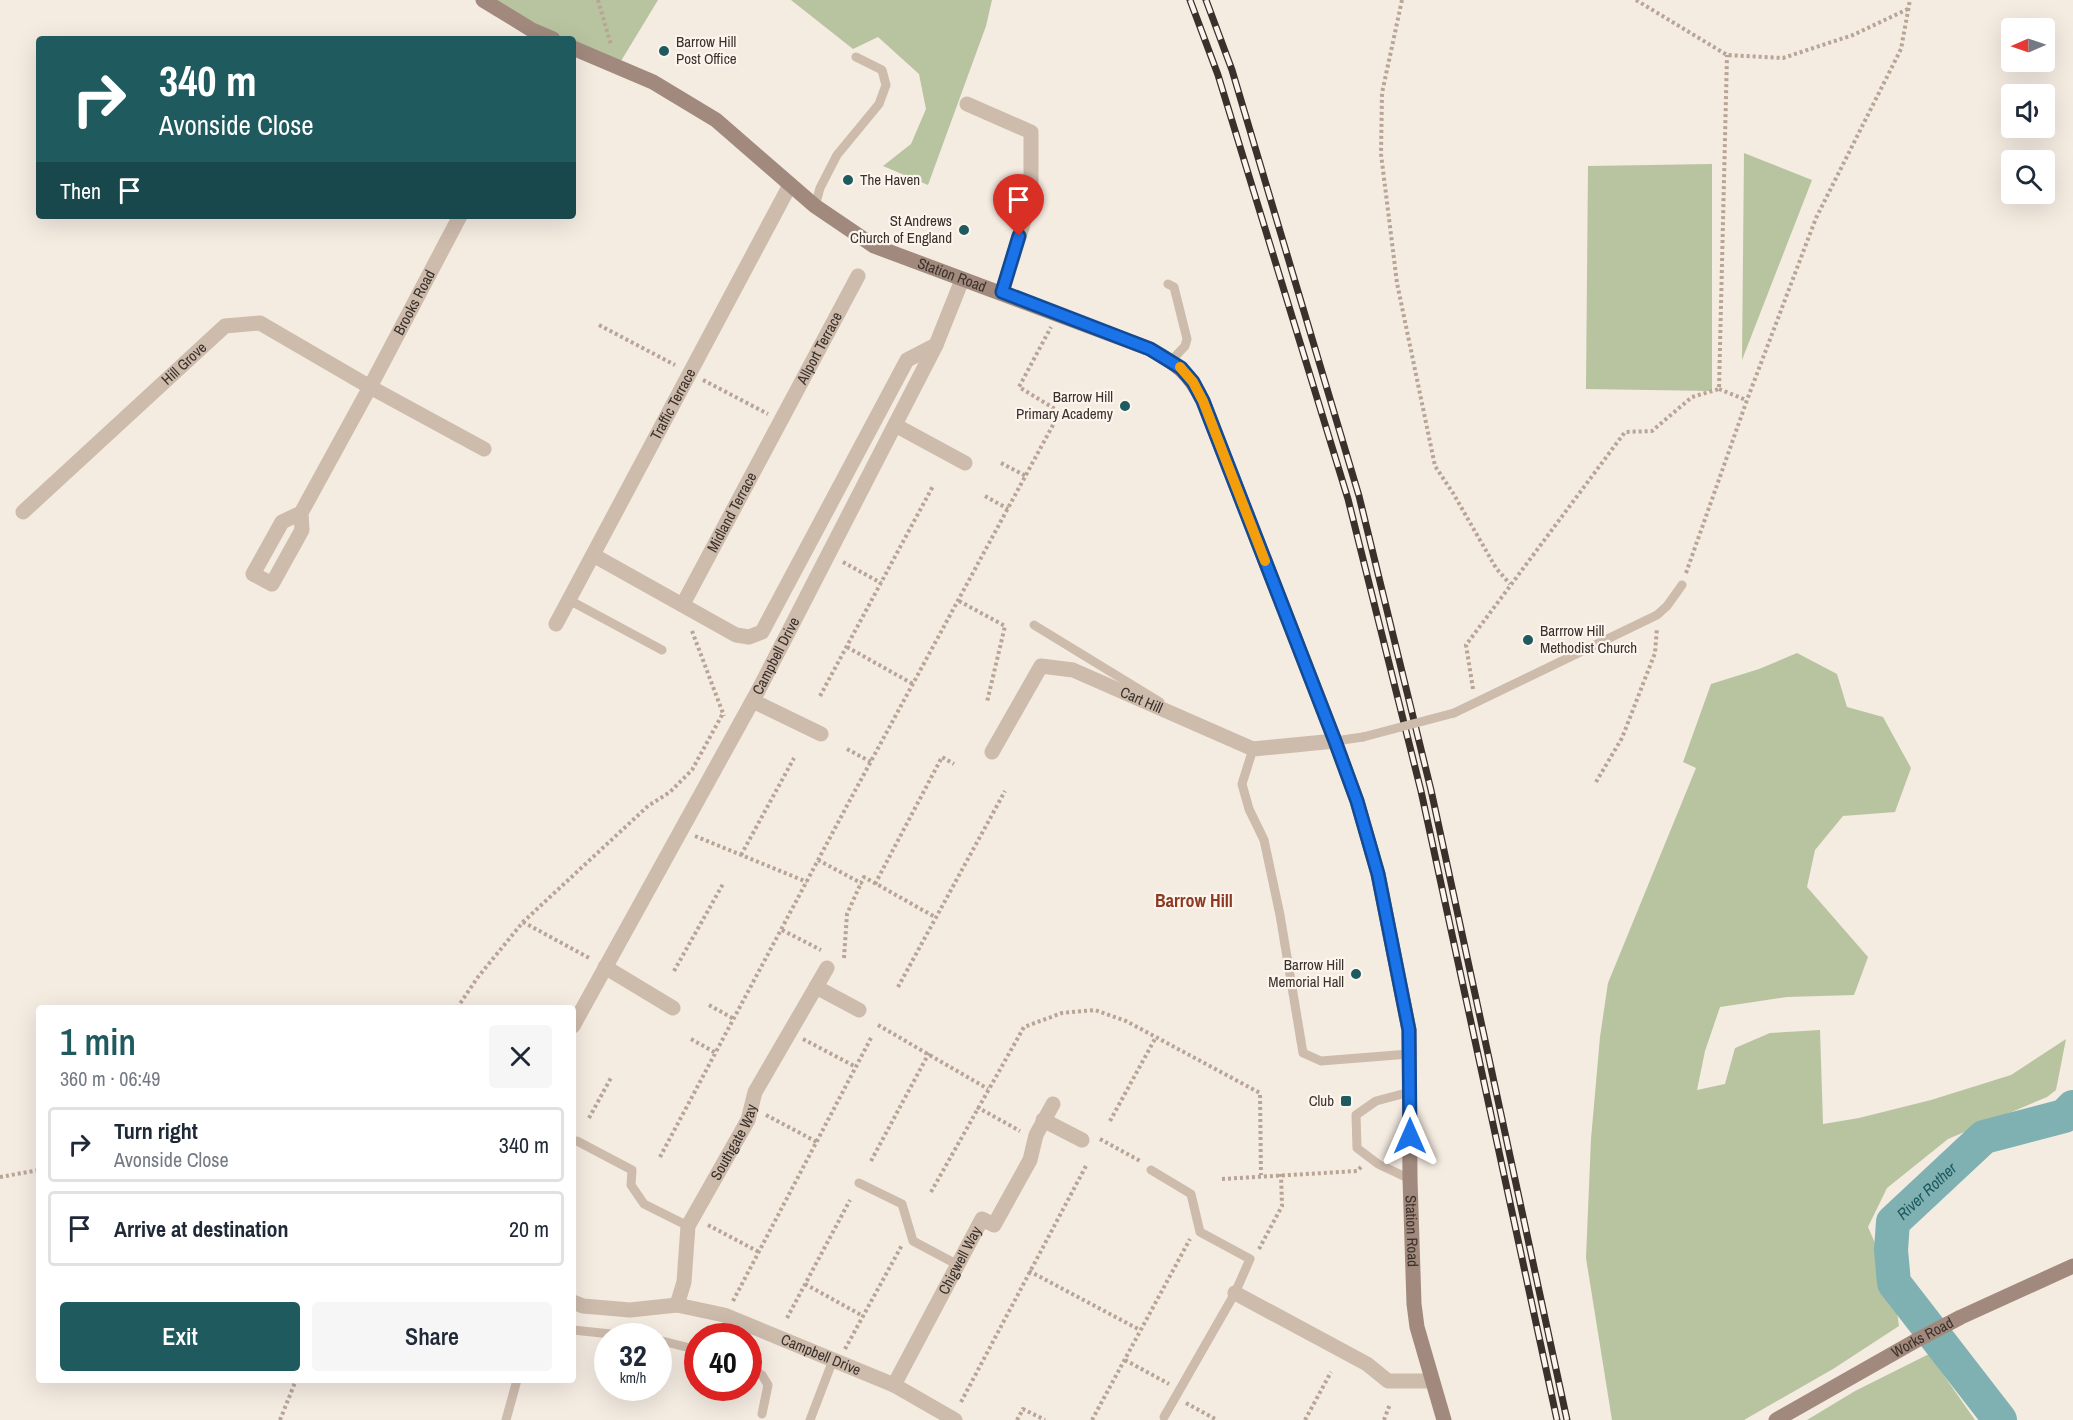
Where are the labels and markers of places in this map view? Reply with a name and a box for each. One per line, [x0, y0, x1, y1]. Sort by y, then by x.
place label: Barrow Hill Post Office [676, 31, 737, 69]
marker: Barrow Hill Post Office [657, 44, 671, 58]
place label: The Haven [860, 169, 920, 190]
marker: The Haven [841, 173, 855, 187]
pin [993, 174, 1044, 236]
place label: St Andrews Church of England [850, 210, 952, 248]
marker: St Andrews Church of England [957, 223, 971, 237]
place label: Barrow Hill Primary Academy [1016, 386, 1114, 424]
marker: Barrow Hill Primary Academy [1118, 399, 1132, 413]
place label: Barrrow Hill Methodist Church [1540, 620, 1637, 658]
marker: Barrrow Hill Methodist Church [1521, 633, 1535, 647]
place label: Barrow Hill Memorial Hall [1268, 954, 1344, 992]
marker: Barrow Hill Memorial Hall [1349, 967, 1363, 981]
place label: Club [1309, 1090, 1334, 1111]
marker: Club [1339, 1094, 1353, 1108]

